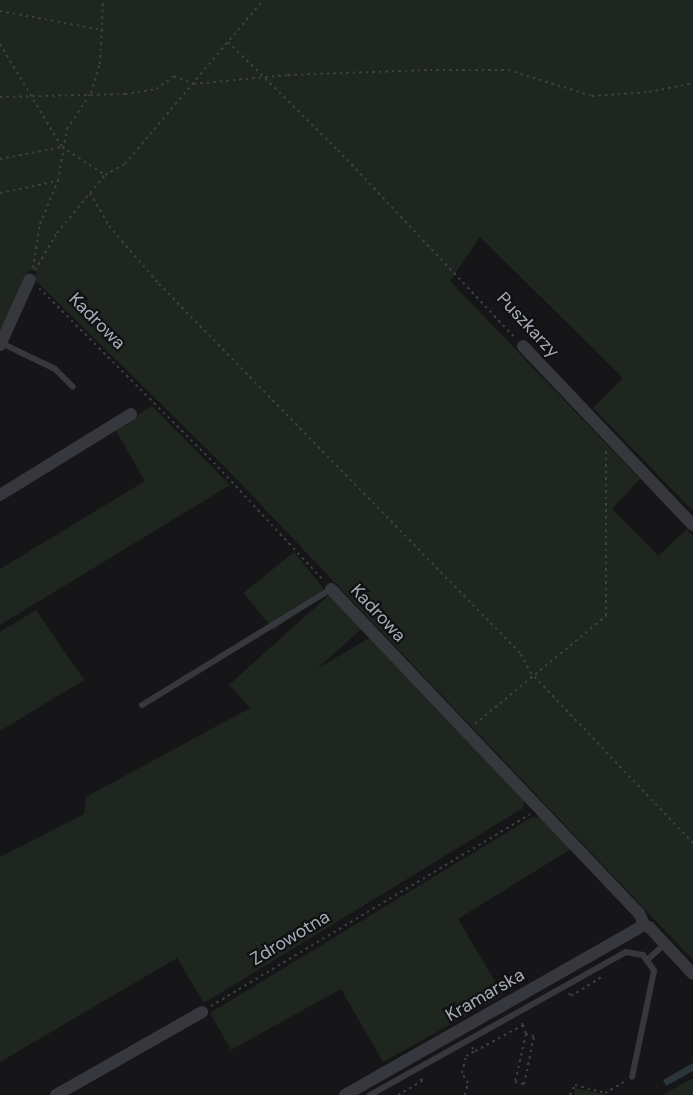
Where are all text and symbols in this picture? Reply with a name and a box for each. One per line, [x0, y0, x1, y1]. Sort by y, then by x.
street label: Kadrowa [64, 288, 130, 354]
street label: Puszkarzy [492, 288, 564, 362]
street label: Kadrowa [346, 580, 410, 646]
street label: Zdrowotna [246, 906, 334, 970]
street label: Kramarska [442, 964, 528, 1026]

